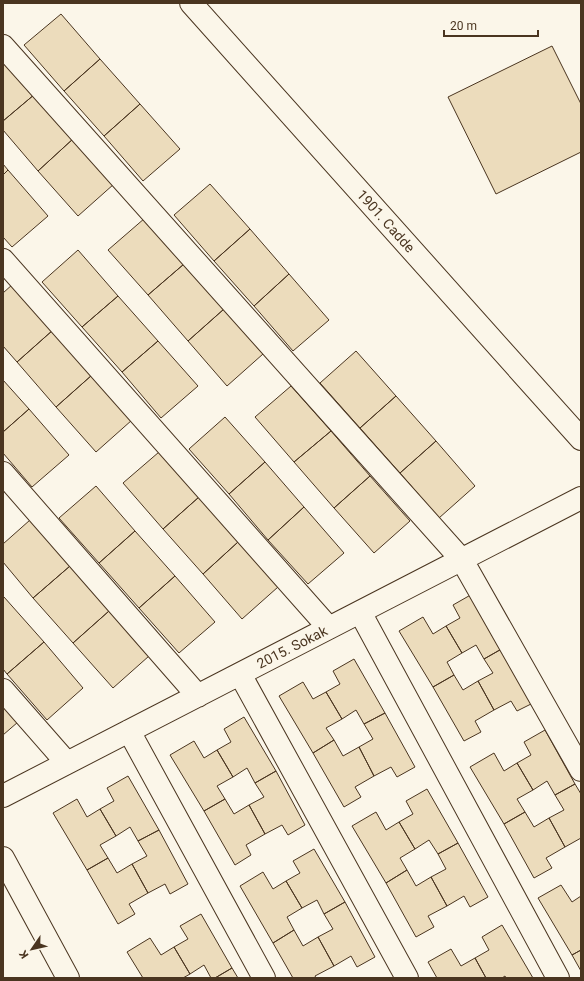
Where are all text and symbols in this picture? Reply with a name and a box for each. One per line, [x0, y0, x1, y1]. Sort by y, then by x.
scale bar [444, 12, 538, 38]
text: 20 m [450, 19, 477, 33]
street label: 1901. Cadde [354, 186, 418, 256]
street label: 2015. Sokak [254, 622, 331, 672]
north arrow [12, 929, 52, 969]
text: K [16, 947, 31, 961]

